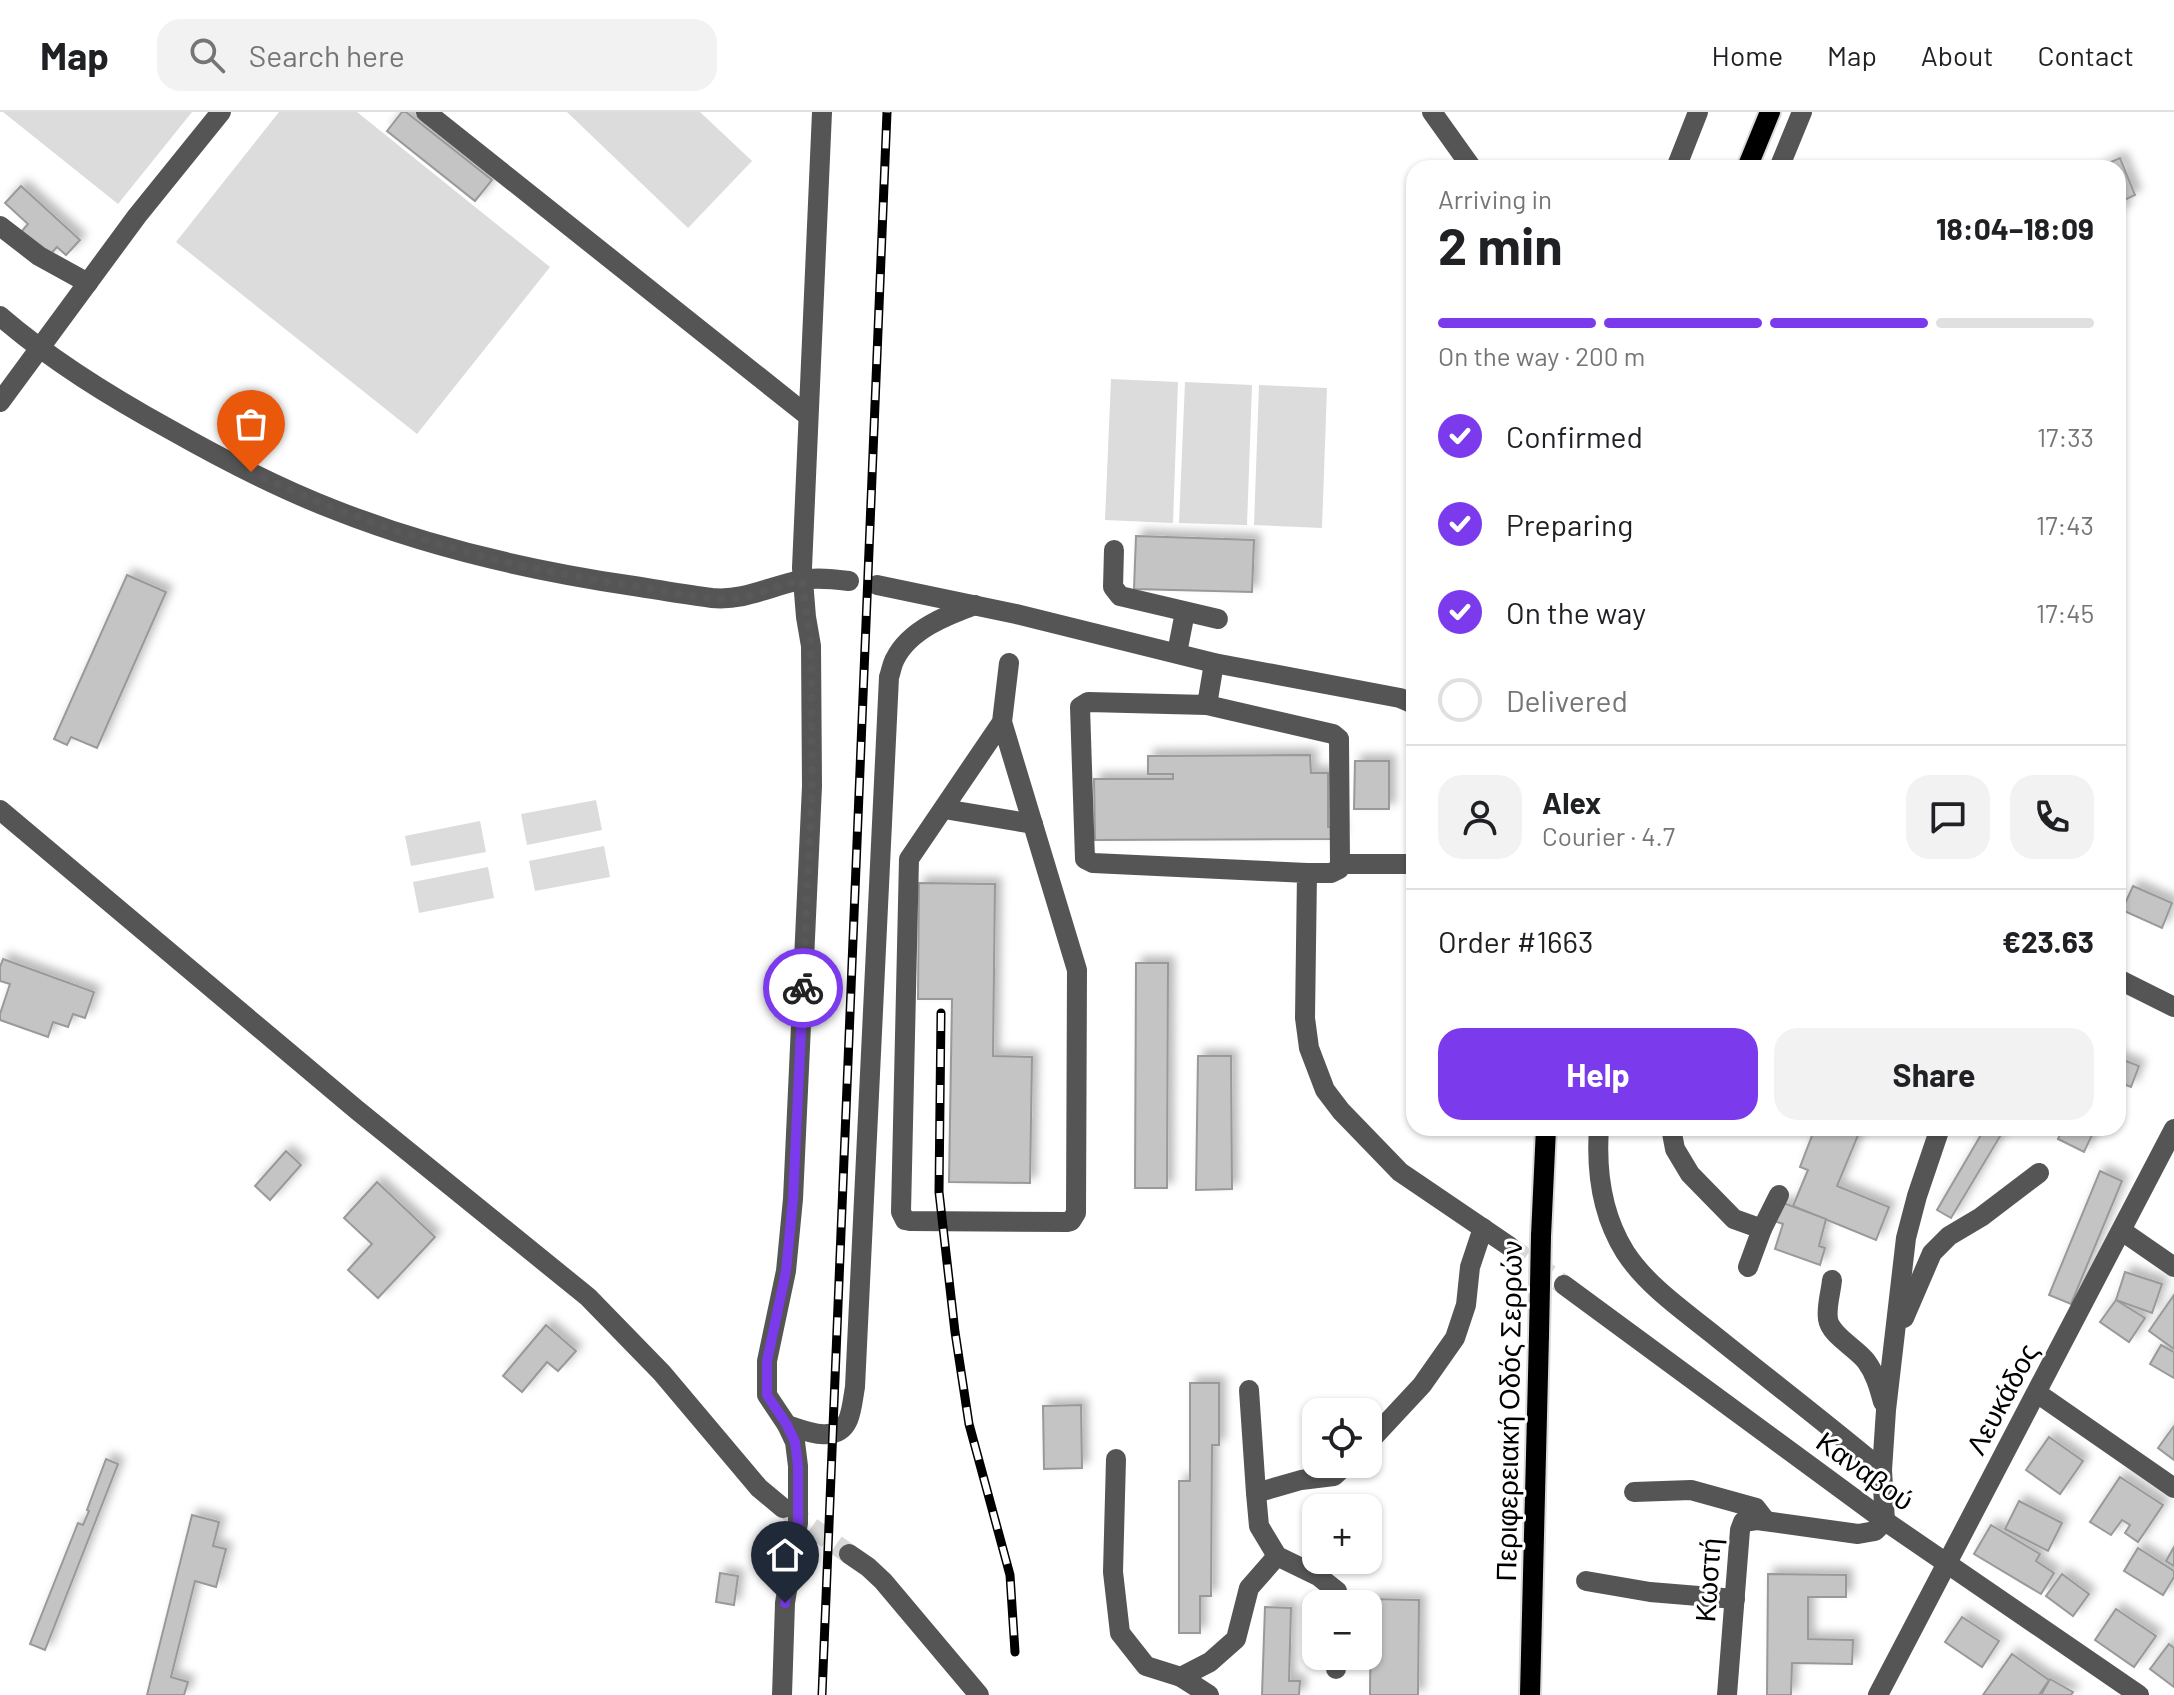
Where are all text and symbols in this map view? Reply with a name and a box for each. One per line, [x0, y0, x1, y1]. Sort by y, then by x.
search box [157, 19, 717, 91]
text: Map [40, 32, 109, 78]
icon: search [185, 33, 229, 77]
text: Search here [249, 37, 405, 73]
text: Home [1712, 38, 1783, 72]
text: Map [1827, 38, 1877, 72]
text: About [1921, 38, 1993, 72]
text: Contact [2037, 38, 2134, 72]
text: Arriving in [1438, 183, 1552, 214]
text: 18:04–18:09 [1936, 210, 2094, 246]
text: 2 min [1438, 213, 1563, 275]
text: On the way · 200 m [1438, 340, 1645, 371]
pin [217, 390, 285, 472]
icon: bag [229, 402, 273, 446]
icon: check [1438, 414, 1482, 458]
text: Confirmed [1506, 418, 1643, 454]
text: 17:33 [2037, 421, 2094, 452]
icon: check [1438, 502, 1482, 546]
text: Preparing [1506, 506, 1633, 542]
text: 17:43 [2036, 509, 2094, 540]
icon: check [1438, 590, 1482, 634]
text: On the way [1506, 594, 1646, 630]
text: 17:45 [2036, 597, 2094, 628]
text: Delivered [1506, 682, 1628, 718]
button: person [1438, 775, 1522, 859]
button: chat [1906, 775, 1990, 859]
button: phone [2010, 775, 2094, 859]
text: Alex [1542, 784, 1601, 820]
text: Courier · 4.7 [1542, 820, 1675, 851]
text: Order #1663 [1438, 923, 1593, 959]
text: €23.63 [2002, 923, 2094, 959]
courier [763, 948, 843, 1028]
icon: bike [781, 966, 825, 1010]
button: Help [1438, 1028, 1758, 1120]
button: Share [1774, 1028, 2094, 1120]
street label: Περιφερειακή Οδός Σερρών [1488, 1240, 1528, 1582]
street label: Λευκάδος [1958, 1337, 2045, 1460]
map controls [1302, 1398, 1382, 1670]
button: locate [1302, 1398, 1382, 1478]
street label: Καναβού [1810, 1424, 1921, 1517]
button: + [1302, 1494, 1382, 1574]
pin [751, 1521, 819, 1603]
icon: home [763, 1533, 807, 1577]
street label: Κωστή [1687, 1537, 1727, 1623]
button: − [1302, 1590, 1382, 1670]

